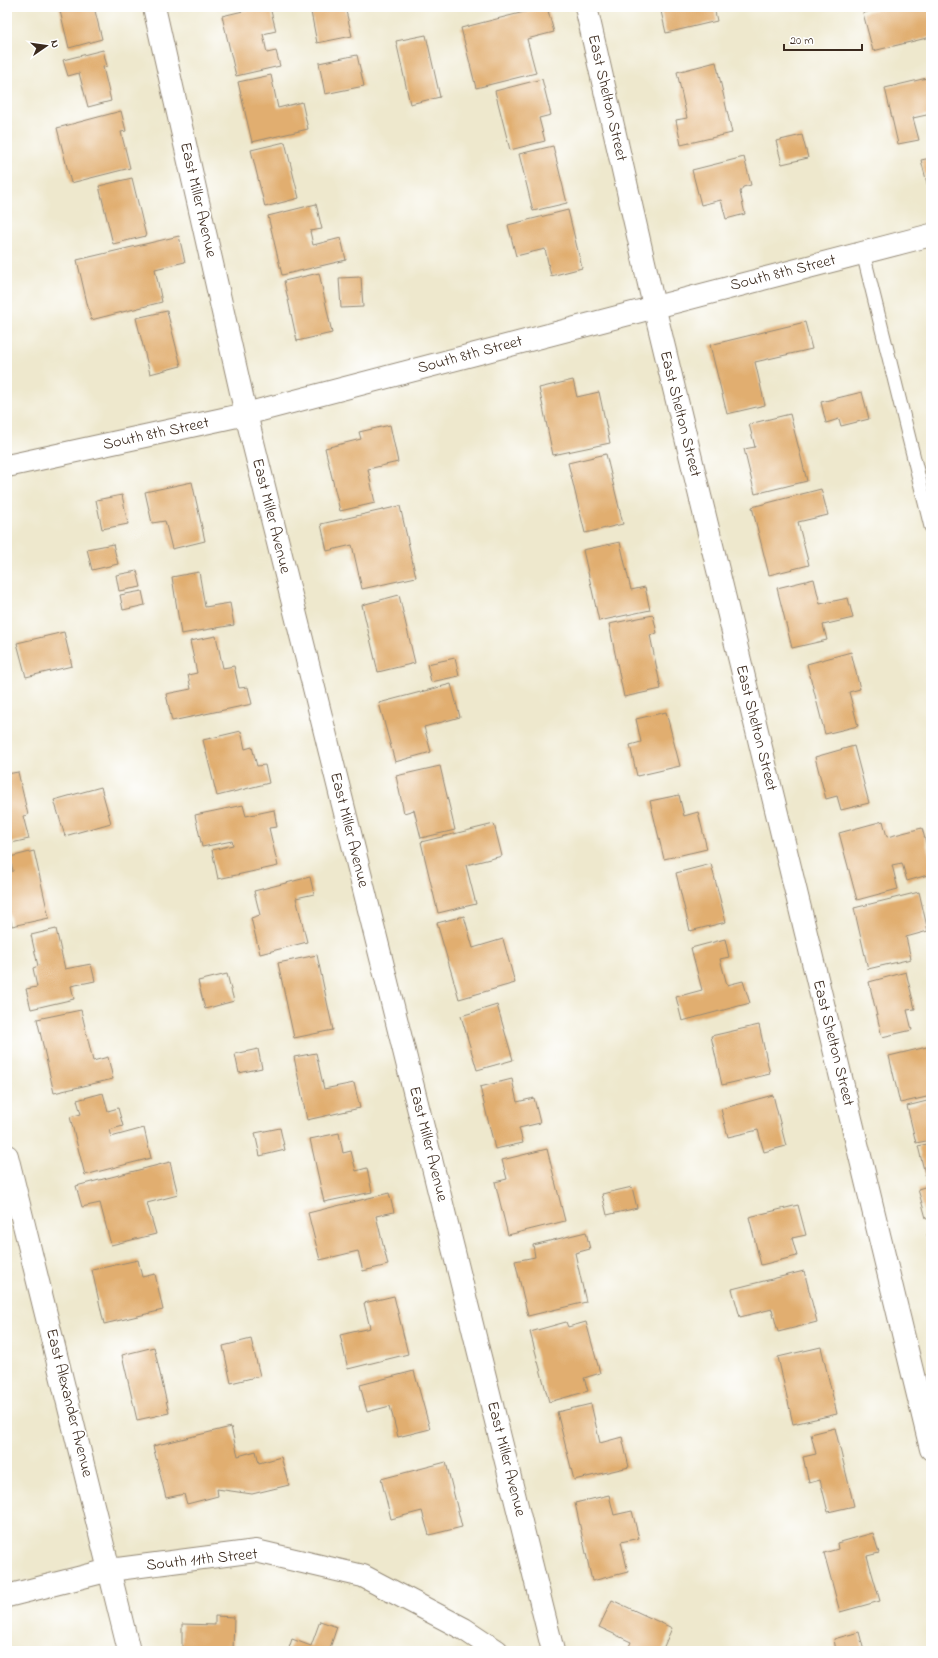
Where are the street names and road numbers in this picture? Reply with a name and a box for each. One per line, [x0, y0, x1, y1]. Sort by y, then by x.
street label: East Shelton Street [581, 32, 633, 164]
street label: East Miller Avenue [173, 140, 223, 261]
street label: South 8th Street [728, 248, 839, 298]
street label: South 8th Street [415, 329, 526, 381]
street label: East Shelton Street [653, 348, 707, 480]
street label: South 8th Street [101, 411, 212, 457]
street label: East Miller Avenue [245, 456, 297, 577]
street label: East Shelton Street [729, 662, 783, 794]
street label: East Miller Avenue [323, 770, 375, 891]
street label: East Shelton Street [806, 977, 860, 1109]
street label: East Miller Avenue [402, 1084, 454, 1205]
street label: East Alexander Avenue [39, 1326, 99, 1481]
street label: East Miller Avenue [480, 1399, 532, 1520]
street label: South 11th Street [145, 1542, 260, 1578]

